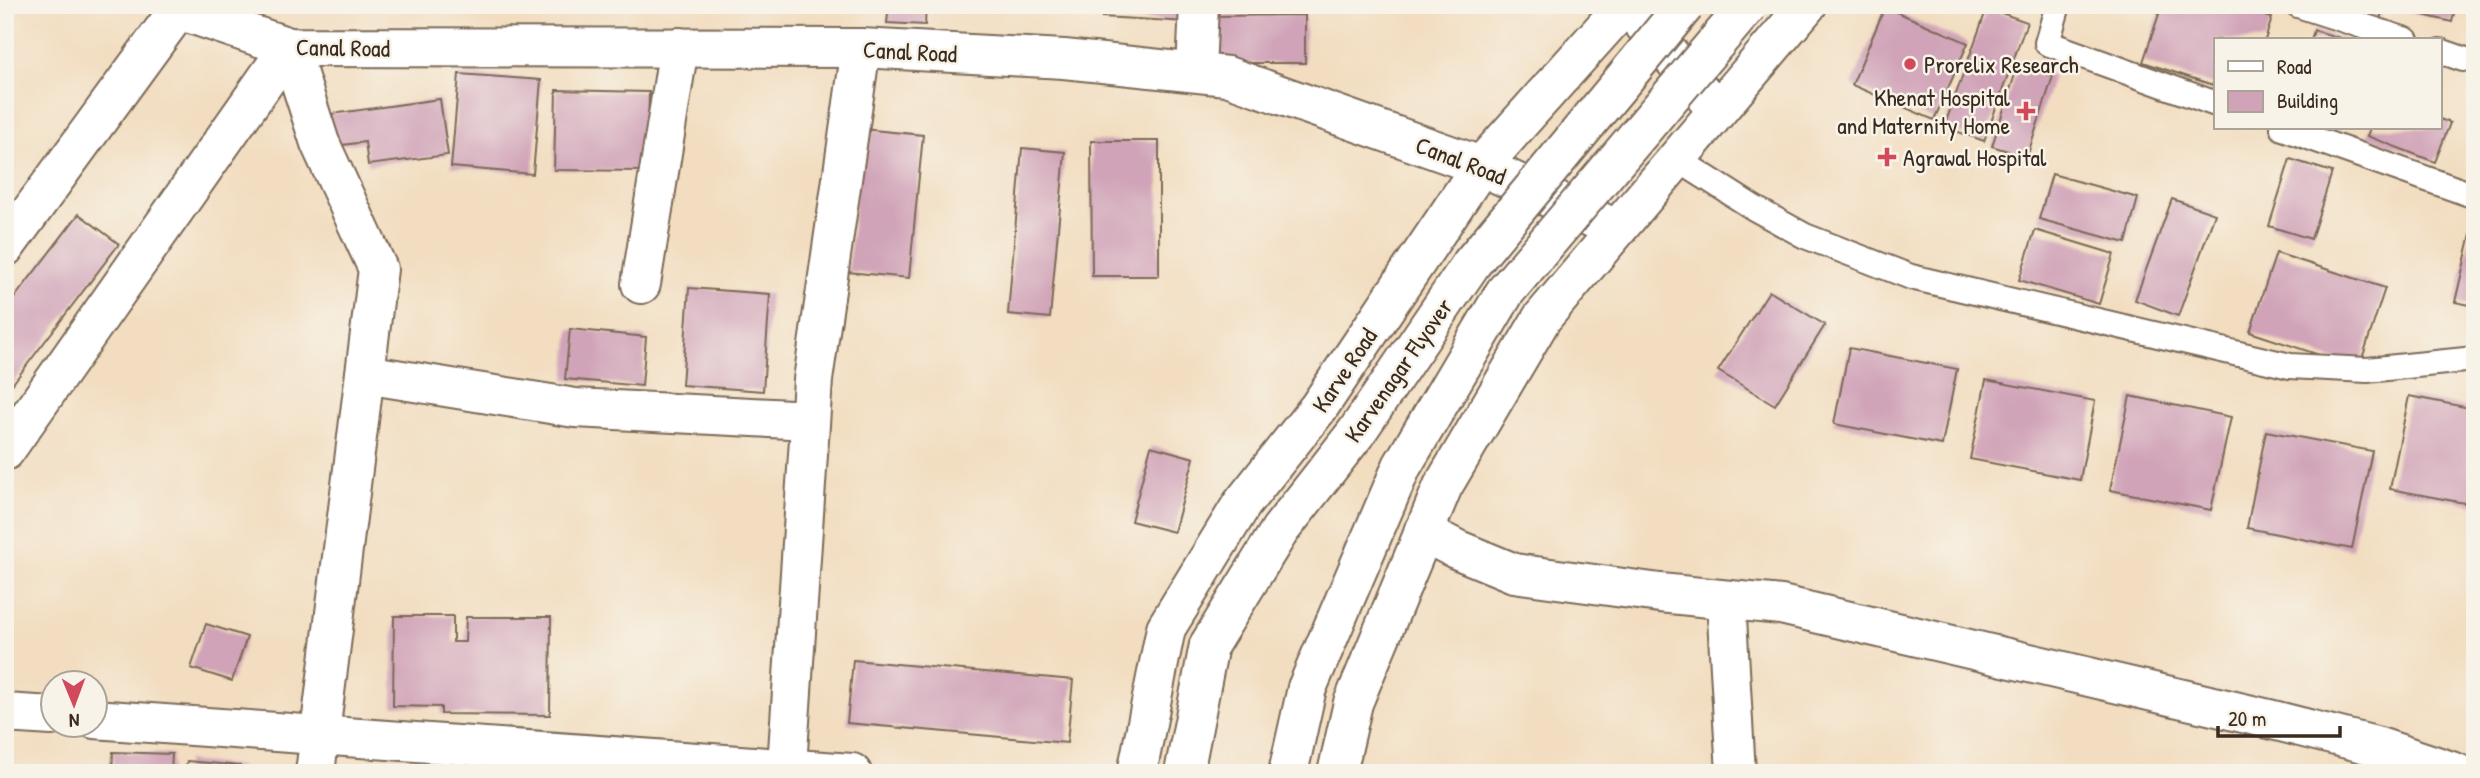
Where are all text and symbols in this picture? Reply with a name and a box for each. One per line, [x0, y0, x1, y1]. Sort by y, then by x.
street label: Canal Road [296, 30, 390, 64]
street label: Canal Road [862, 33, 958, 69]
legend [2214, 38, 2442, 130]
place label: Prorelix Research [1924, 48, 2079, 80]
text: Road [2277, 52, 2311, 81]
marker: Prorelix Research [1902, 56, 1918, 72]
place label: Khenat Hospital and Maternity Home [1837, 81, 2011, 141]
text: Building [2277, 86, 2338, 115]
marker: Khenat Hospital and Maternity Home [2016, 101, 2036, 121]
street label: Canal Road [1411, 128, 1511, 192]
place label: Agrawal Hospital [1903, 141, 2047, 173]
marker: Agrawal Hospital [1877, 147, 1897, 167]
street label: Karvenagar Flyover [1336, 292, 1460, 448]
street label: Karve Road [1304, 322, 1384, 418]
north arrow [38, 670, 108, 740]
scale bar [2218, 694, 2340, 738]
text: 20 m [2228, 704, 2266, 733]
text: N [69, 708, 80, 734]

